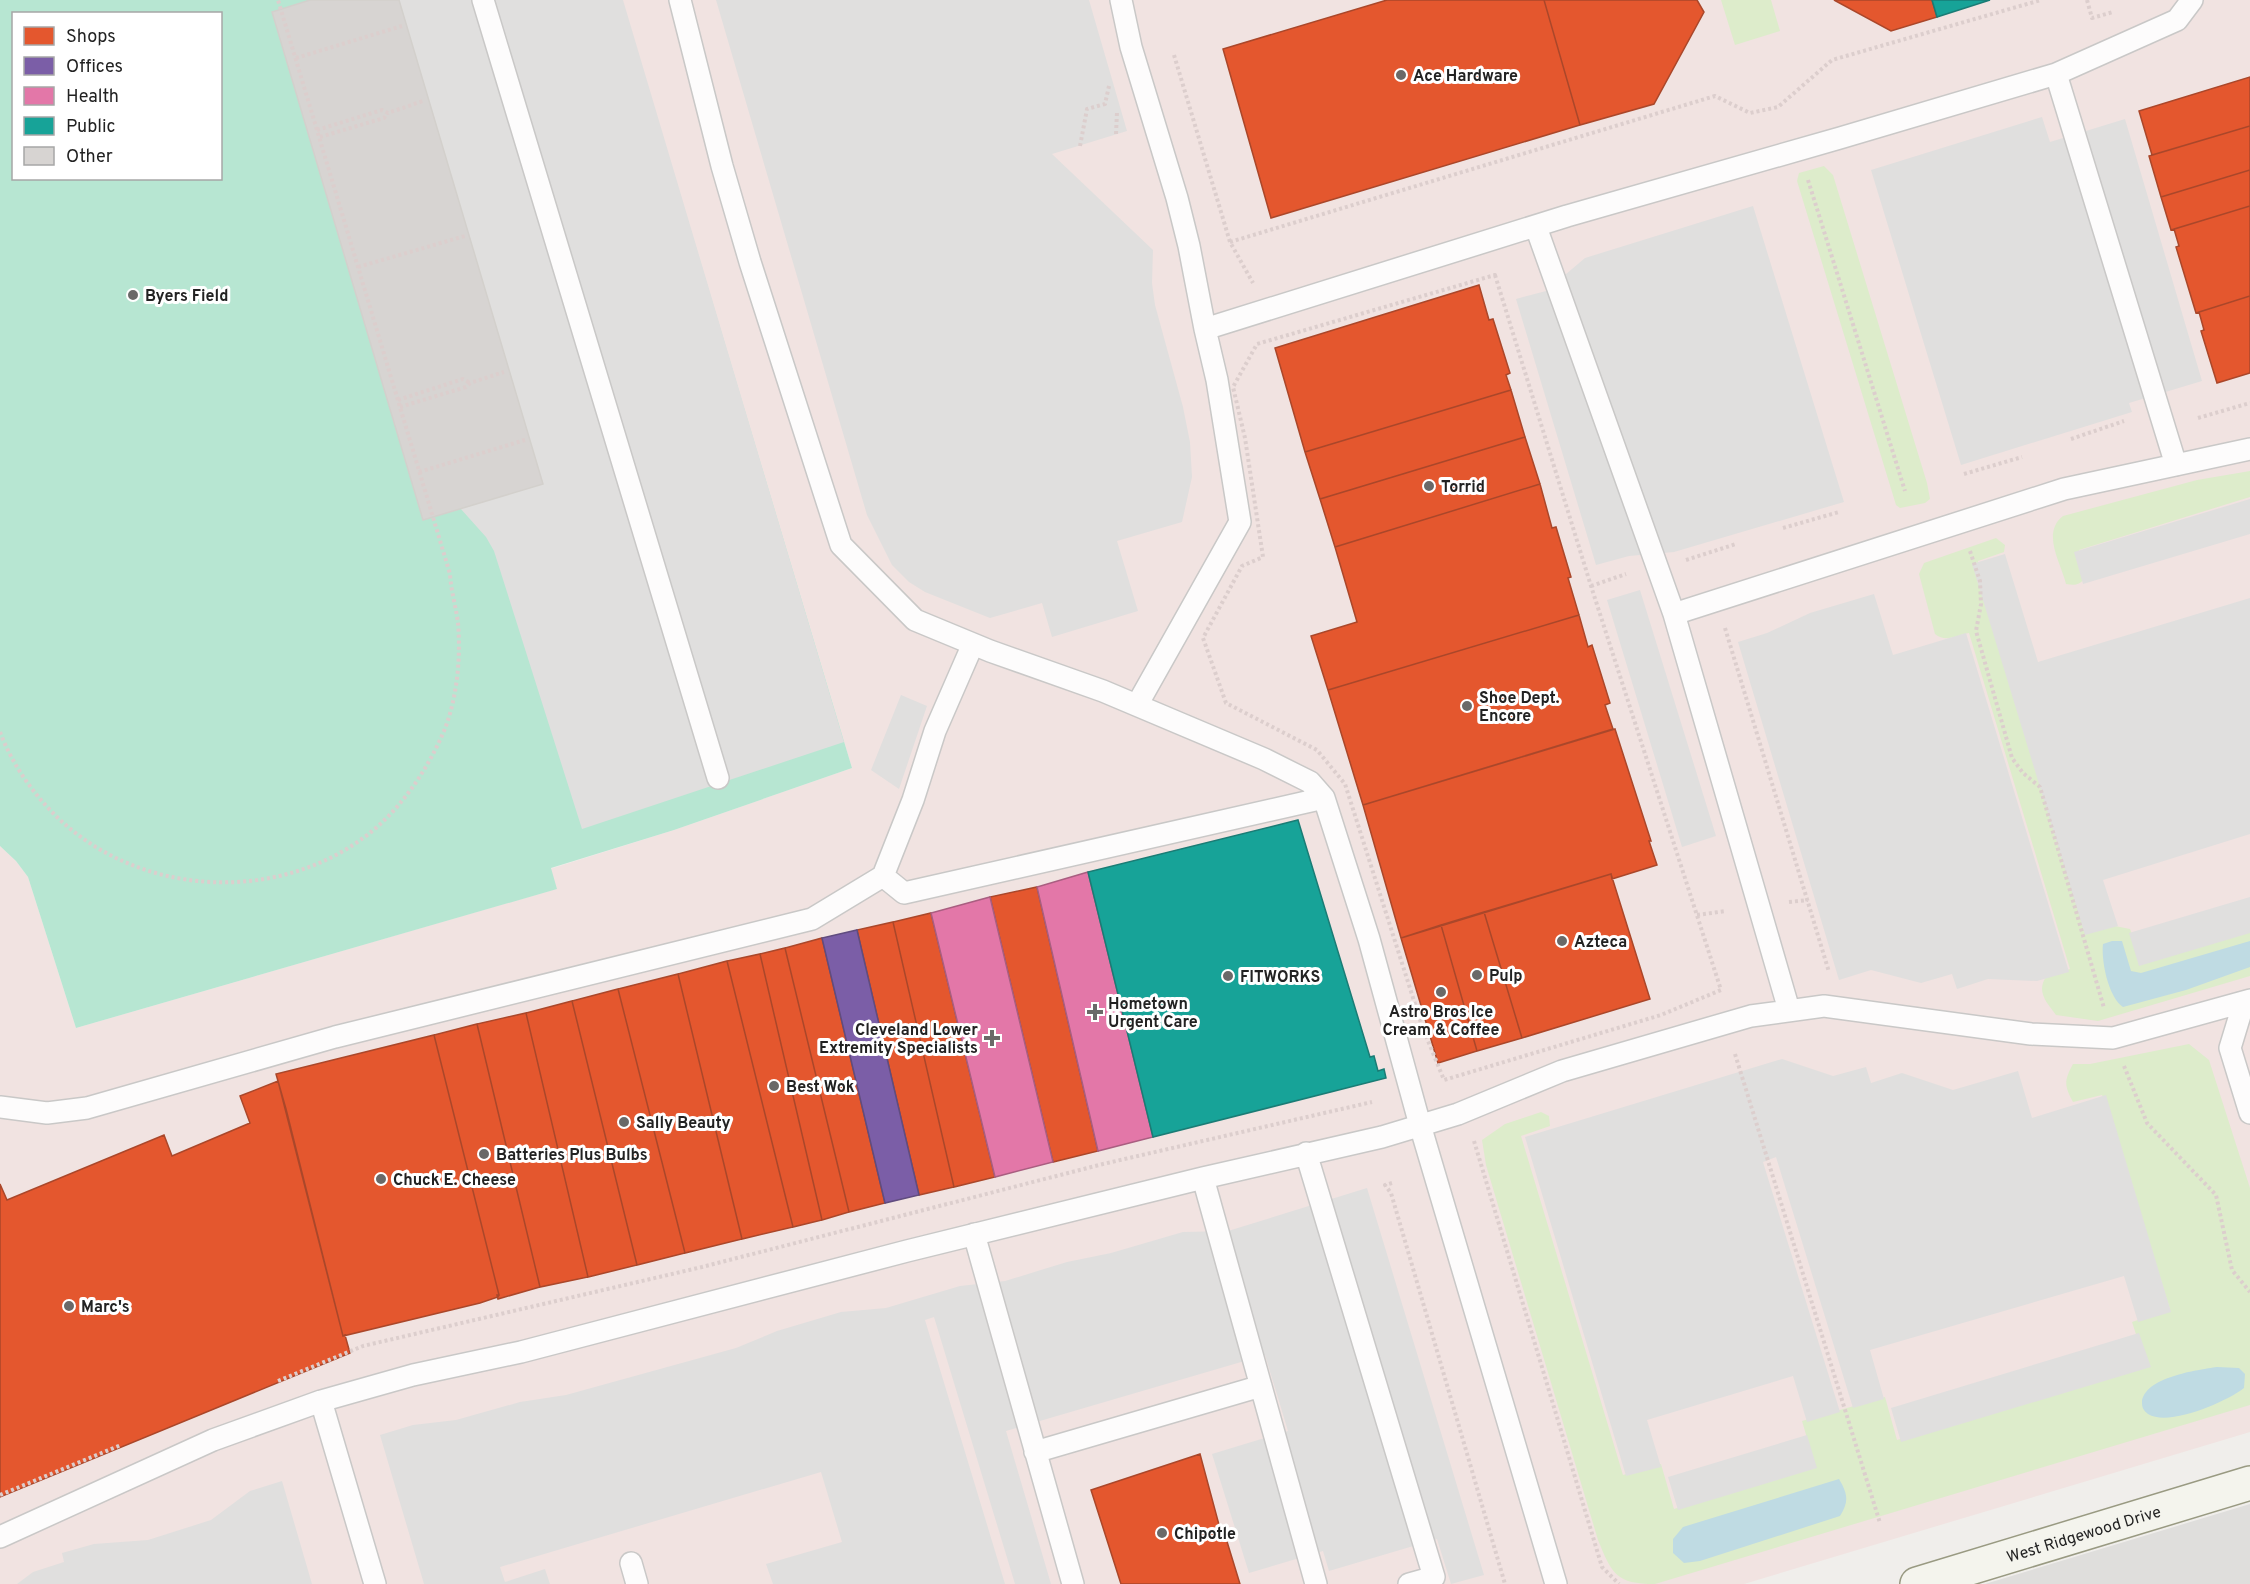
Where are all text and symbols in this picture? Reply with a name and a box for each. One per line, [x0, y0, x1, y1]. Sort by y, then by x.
legend [12, 12, 222, 180]
text: Shops [66, 26, 116, 49]
text: Offices [66, 56, 123, 79]
place label: Ace Hardware [1413, 67, 1518, 87]
marker: Ace Hardware [1394, 68, 1408, 82]
text: Health [66, 86, 119, 109]
text: Public [66, 116, 116, 139]
text: Other [66, 146, 113, 169]
place label: Byers Field [145, 287, 228, 307]
marker: Byers Field [126, 288, 140, 302]
place label: Torrid [1441, 478, 1485, 498]
marker: Torrid [1422, 479, 1436, 493]
place label: Shoe Dept. Encore [1479, 689, 1560, 727]
marker: Shoe Dept. Encore [1460, 699, 1474, 713]
place label: Azteca [1574, 933, 1627, 953]
marker: Azteca [1555, 934, 1569, 948]
place label: Pulp [1489, 967, 1523, 987]
place label: FITWORKS [1240, 968, 1320, 988]
marker: Pulp [1470, 968, 1484, 982]
marker: FITWORKS [1221, 969, 1235, 983]
marker: Astro Bros Ice Cream & Coffee [1434, 985, 1448, 999]
place label: Hometown Urgent Care [1108, 995, 1198, 1033]
marker: Hometown Urgent Care [1086, 1003, 1104, 1021]
place label: Astro Bros Ice Cream & Coffee [1383, 1003, 1500, 1041]
place label: Cleveland Lower Extremity Specialists [819, 1021, 978, 1059]
marker: Cleveland Lower Extremity Specialists [983, 1029, 1001, 1047]
place label: Best Wok [786, 1078, 855, 1098]
marker: Best Wok [767, 1079, 781, 1093]
place label: Sally Beauty [636, 1114, 731, 1134]
marker: Sally Beauty [617, 1115, 631, 1129]
place label: Batteries Plus Bulbs [496, 1146, 648, 1166]
marker: Batteries Plus Bulbs [477, 1147, 491, 1161]
place label: Chuck E. Cheese [393, 1171, 516, 1191]
marker: Chuck E. Cheese [374, 1172, 388, 1186]
place label: Marc's [81, 1298, 130, 1318]
marker: Marc's [62, 1299, 76, 1313]
street label: West Ridgewood Drive [2005, 1503, 2164, 1568]
place label: Chipotle [1174, 1525, 1236, 1545]
marker: Chipotle [1155, 1526, 1169, 1540]

